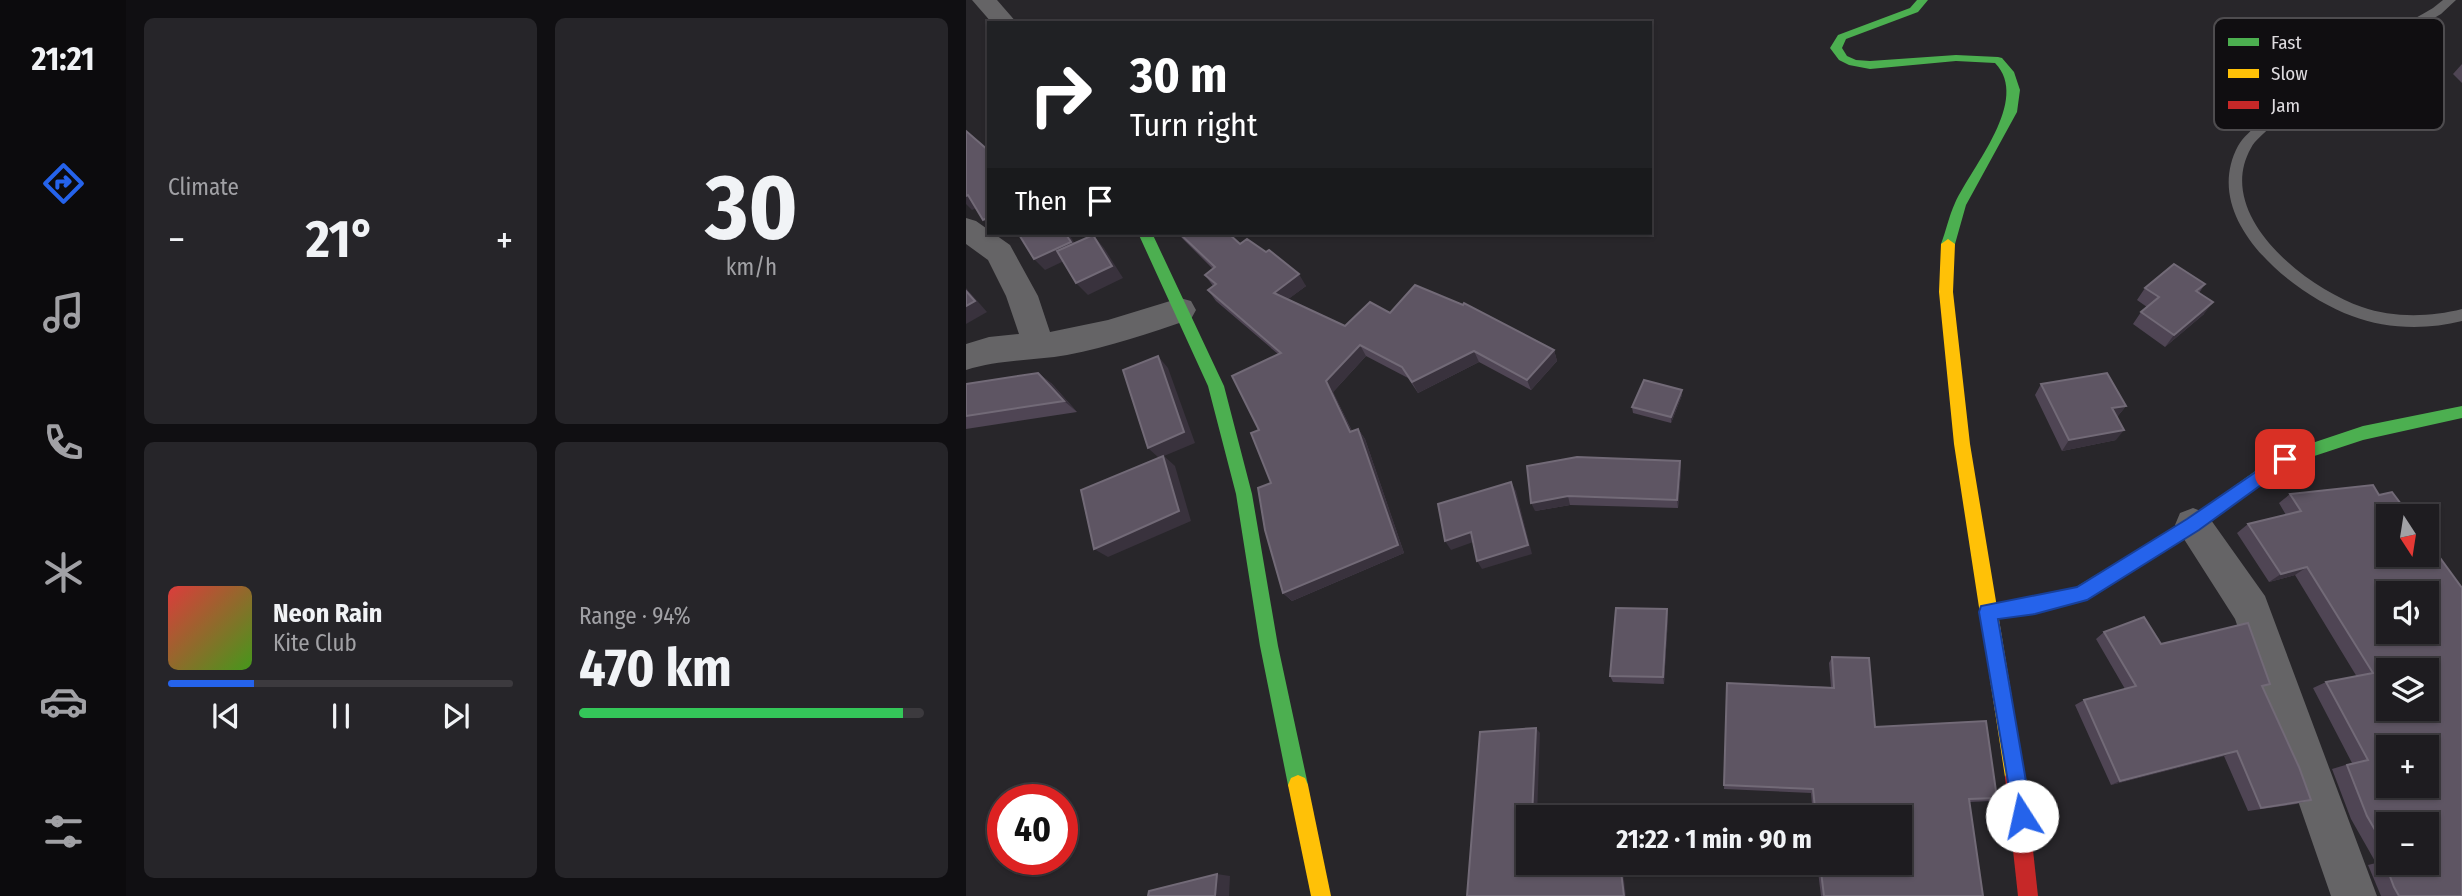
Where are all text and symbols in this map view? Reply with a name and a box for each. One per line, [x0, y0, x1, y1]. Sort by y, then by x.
legend [2214, 18, 2444, 130]
text: Fast [2271, 31, 2302, 54]
text: 21:21 [32, 40, 94, 78]
text: 30 m [1130, 46, 1228, 105]
icon: right [1015, 49, 1106, 140]
text: Slow [2271, 62, 2308, 85]
text: Jam [2271, 94, 2300, 117]
text: Turn right [1130, 106, 1257, 144]
text: 30 [705, 153, 798, 262]
icon: directions [39, 159, 88, 208]
text: Climate [168, 173, 239, 201]
icon: arrive [1081, 182, 1119, 220]
text: Then [1015, 186, 1067, 217]
text: 21° [306, 208, 375, 271]
text: − [168, 217, 185, 263]
text: + [496, 217, 513, 263]
text: km/h [726, 253, 777, 281]
icon: music [39, 288, 88, 337]
icon: phone [39, 418, 88, 467]
pin [2255, 429, 2315, 489]
icon: arrive [2266, 440, 2304, 478]
north arrow [2376, 504, 2440, 567]
map controls [2376, 504, 2439, 875]
icon: climate [39, 548, 88, 597]
button: sound [2376, 581, 2439, 644]
text: Neon Rain [273, 598, 382, 629]
text: Range · 94% [579, 602, 691, 630]
text: Kite Club [273, 629, 357, 657]
text: 470 km [579, 637, 732, 700]
button: layers [2376, 658, 2439, 721]
icon: car [39, 677, 88, 726]
icon: previous [207, 697, 245, 735]
icon: pause [322, 697, 360, 735]
icon: next [437, 697, 475, 735]
button: + [2376, 735, 2439, 798]
position arrow [1985, 779, 2059, 853]
speed limit sign: 40 [987, 784, 1078, 875]
icon: filters [39, 807, 88, 856]
button: − [2376, 812, 2439, 875]
text: 21:22 · 1 min · 90 m [1616, 824, 1812, 855]

